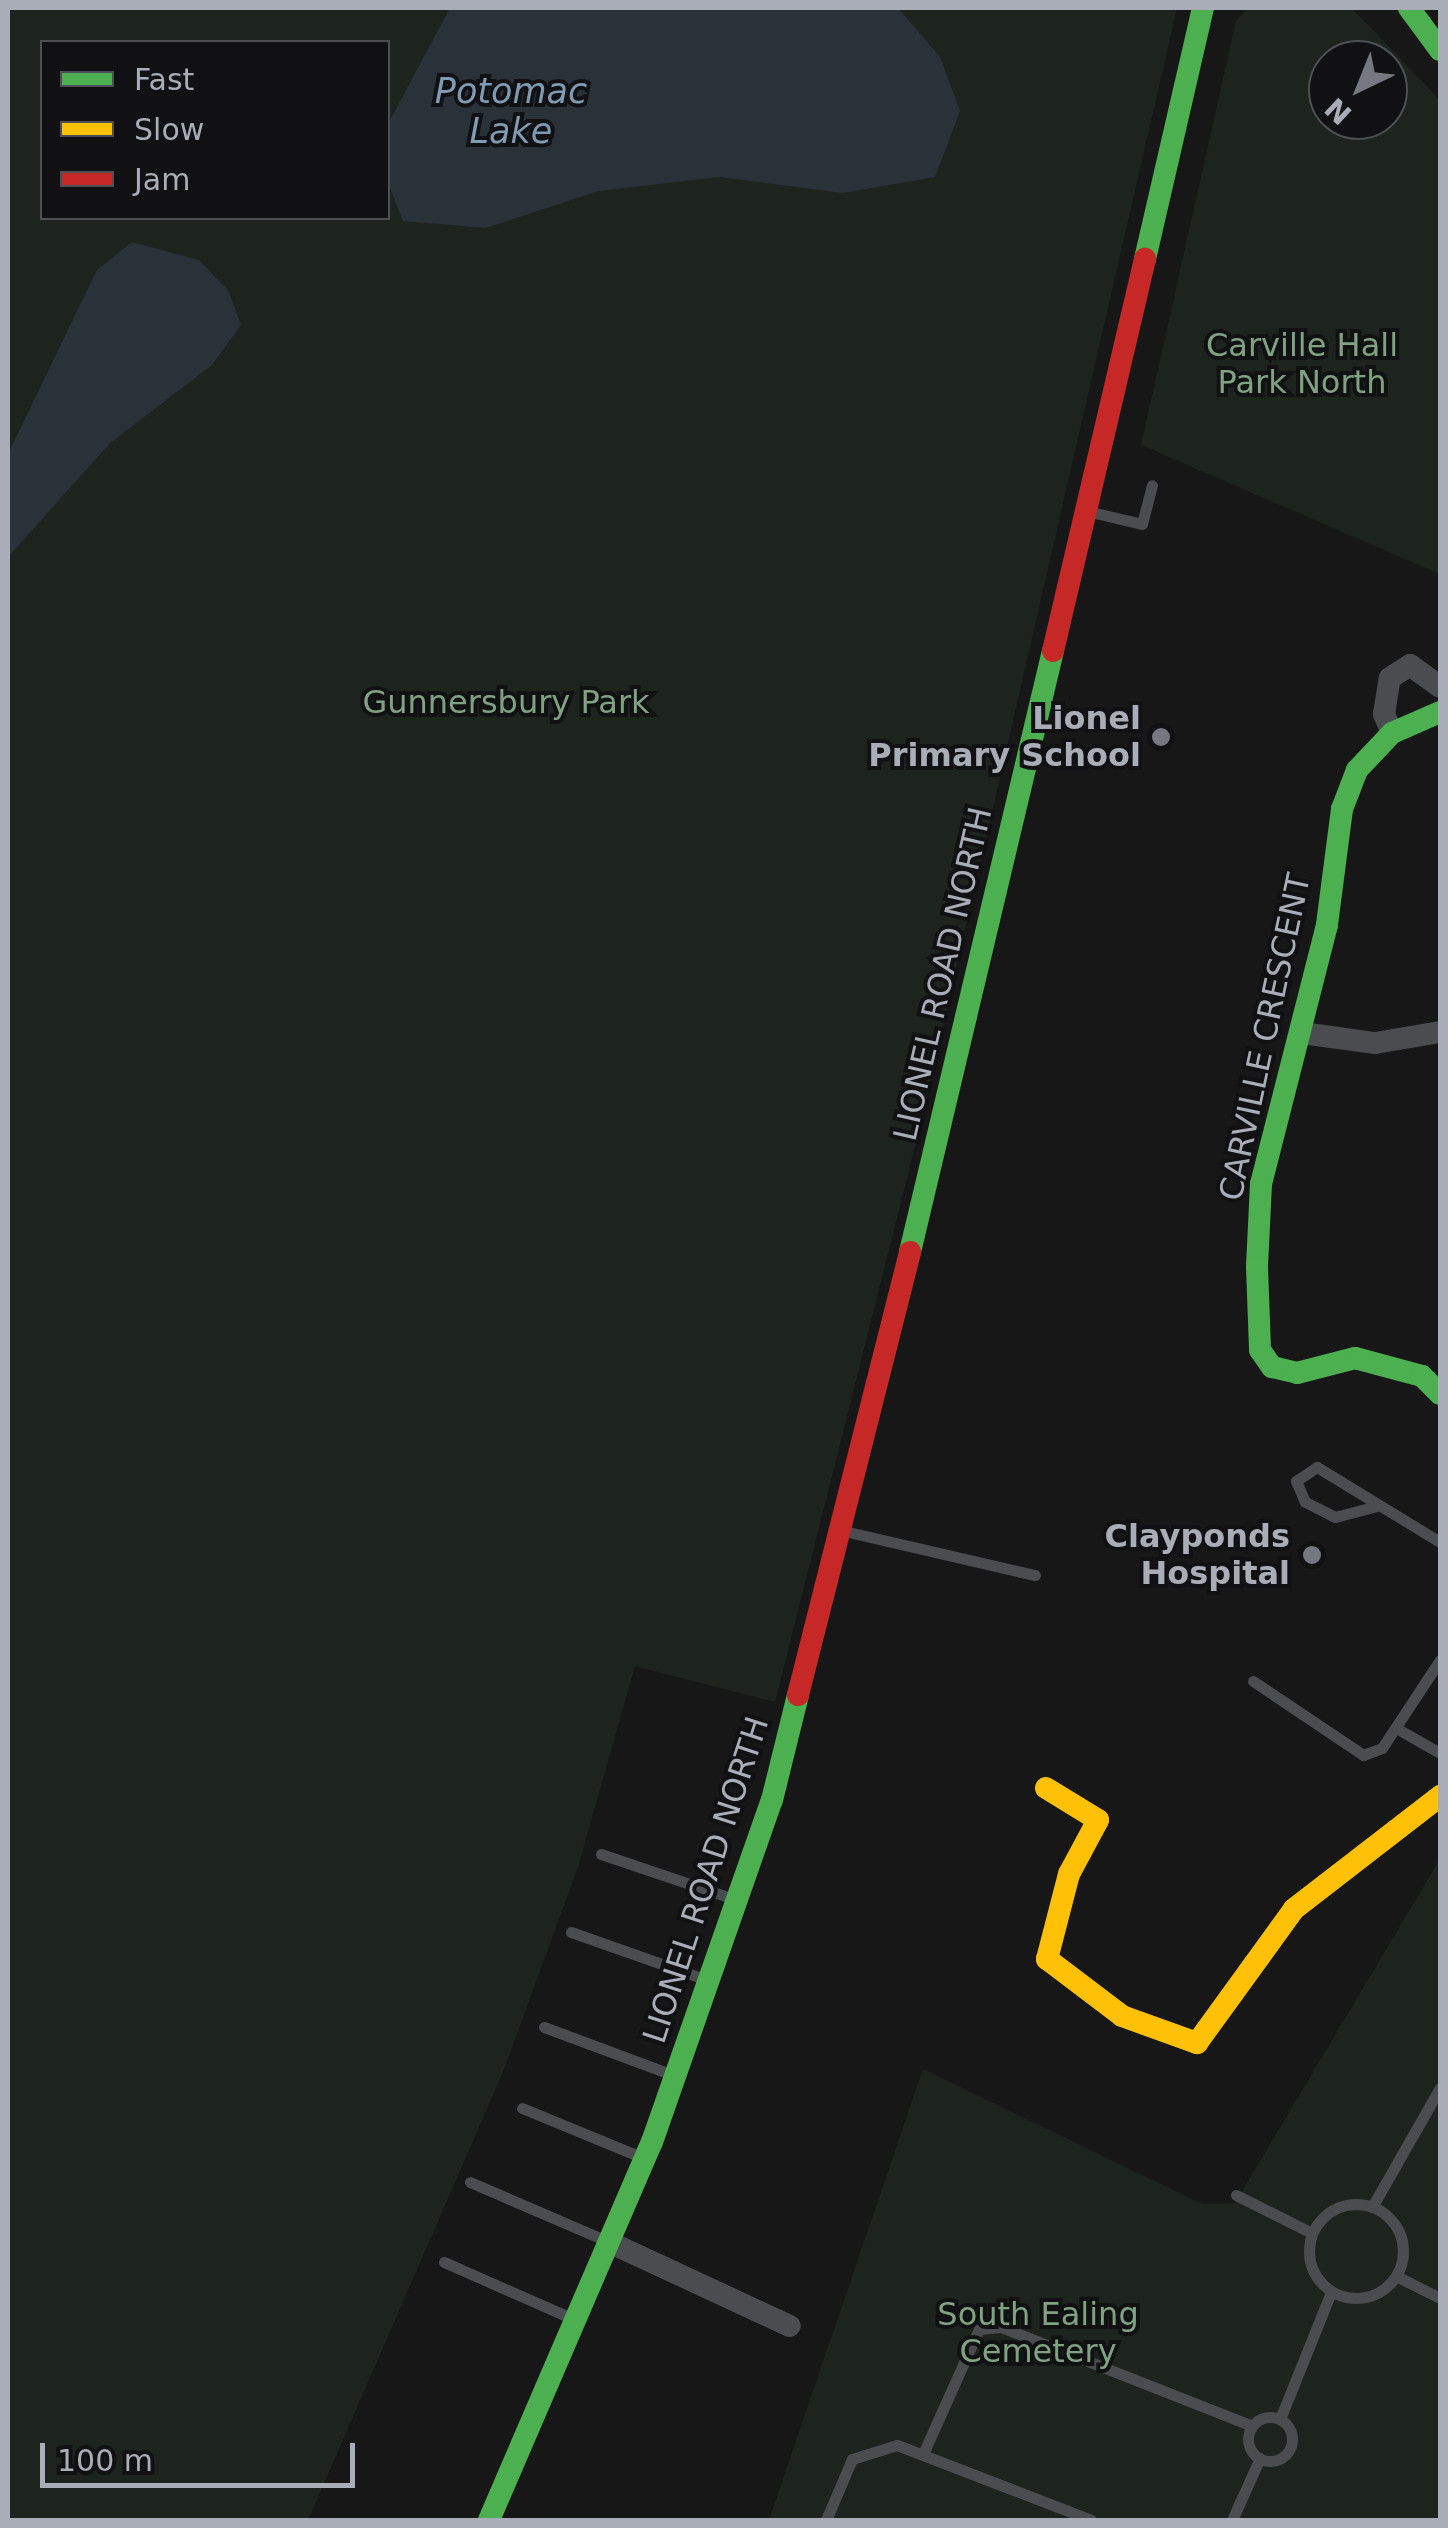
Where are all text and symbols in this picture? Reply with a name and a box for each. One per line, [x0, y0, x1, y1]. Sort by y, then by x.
legend [40, 40, 390, 220]
north arrow [1308, 40, 1408, 140]
text: Fast [134, 62, 194, 97]
water label: Potomac Lake [435, 70, 587, 152]
text: N [1319, 91, 1358, 131]
text: Slow [134, 112, 204, 147]
text: Jam [134, 162, 190, 197]
park label: Carville Hall Park North [1206, 327, 1398, 402]
park label: Gunnersbury Park [362, 683, 650, 721]
place label: Lionel Primary School [868, 700, 1141, 775]
marker: Lionel Primary School [1150, 726, 1172, 748]
street label: LIONEL ROAD NORTH [886, 804, 1000, 1144]
street label: CARVILLE CRESCENT [1212, 870, 1318, 1204]
place label: Clayponds Hospital [1104, 1518, 1290, 1593]
marker: Clayponds Hospital [1299, 1542, 1325, 1568]
street label: LIONEL ROAD NORTH [635, 1712, 777, 2048]
park label: South Ealing Cemetery [937, 2296, 1139, 2371]
scale bar [45, 2423, 360, 2485]
text: 100 m [57, 2443, 153, 2478]

